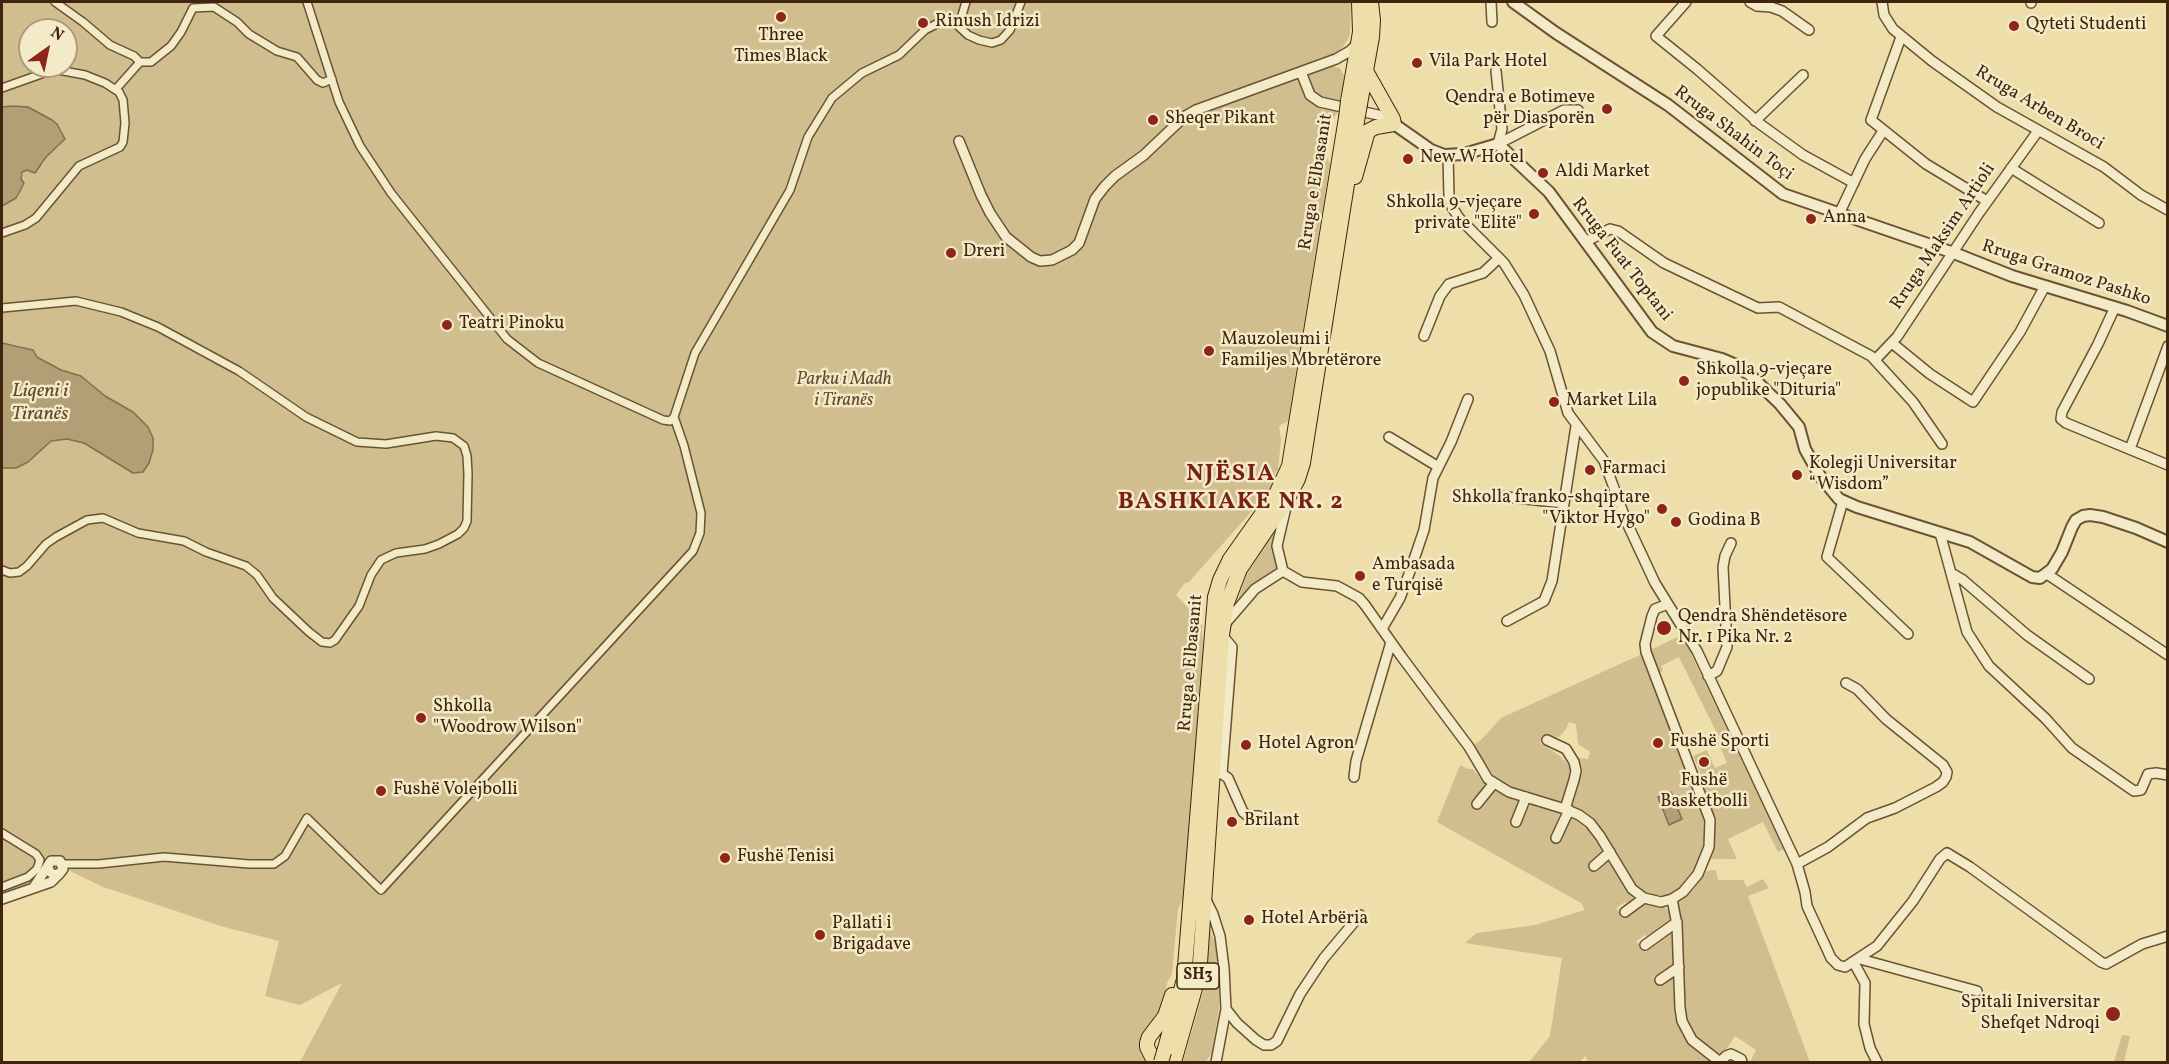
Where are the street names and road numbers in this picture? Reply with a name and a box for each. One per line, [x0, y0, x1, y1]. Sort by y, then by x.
street label: Rruga Arben Broci [1971, 62, 2107, 156]
street label: Rruga Shahin Toçi [1669, 82, 1797, 186]
street label: Rruga e Elbasanit [1296, 112, 1338, 252]
street label: Rruga Maksim Artioli [1887, 160, 2001, 314]
street label: Rruga Fuat Toptani [1566, 194, 1676, 326]
street label: Rruga Gramoz Pashko [1979, 236, 2153, 312]
street label: Rruga e Elbasanit [1175, 593, 1209, 733]
road number: SH3 [1177, 963, 1219, 989]

